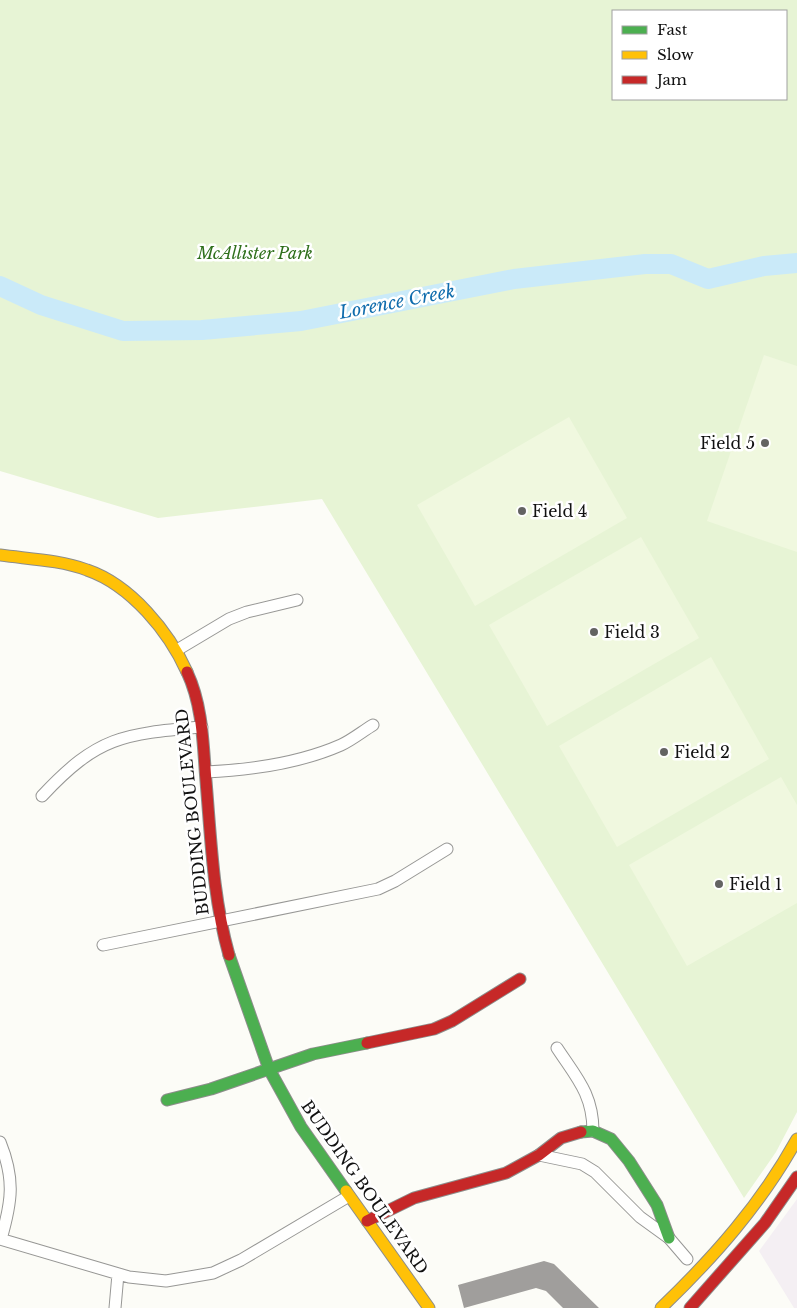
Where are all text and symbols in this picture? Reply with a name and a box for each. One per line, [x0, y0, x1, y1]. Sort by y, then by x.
legend [612, 10, 787, 100]
text: Fast [657, 20, 688, 39]
text: Slow [657, 45, 694, 64]
text: Jam [655, 70, 687, 89]
park label: McAllister Park [196, 243, 313, 263]
water label: Lorence Creek [336, 280, 457, 324]
place label: Field 5 [700, 433, 755, 453]
marker: Field 5 [759, 437, 771, 449]
place label: Field 4 [532, 501, 587, 521]
marker: Field 4 [516, 505, 528, 517]
place label: Field 3 [604, 622, 660, 642]
marker: Field 3 [588, 626, 600, 638]
street label: BUDDING BOULEVARD [171, 708, 213, 916]
place label: Field 2 [674, 742, 730, 762]
marker: Field 2 [658, 746, 670, 758]
place label: Field 1 [729, 874, 782, 894]
marker: Field 1 [713, 878, 725, 890]
street label: BUDDING BOULEVARD [297, 1096, 433, 1278]

